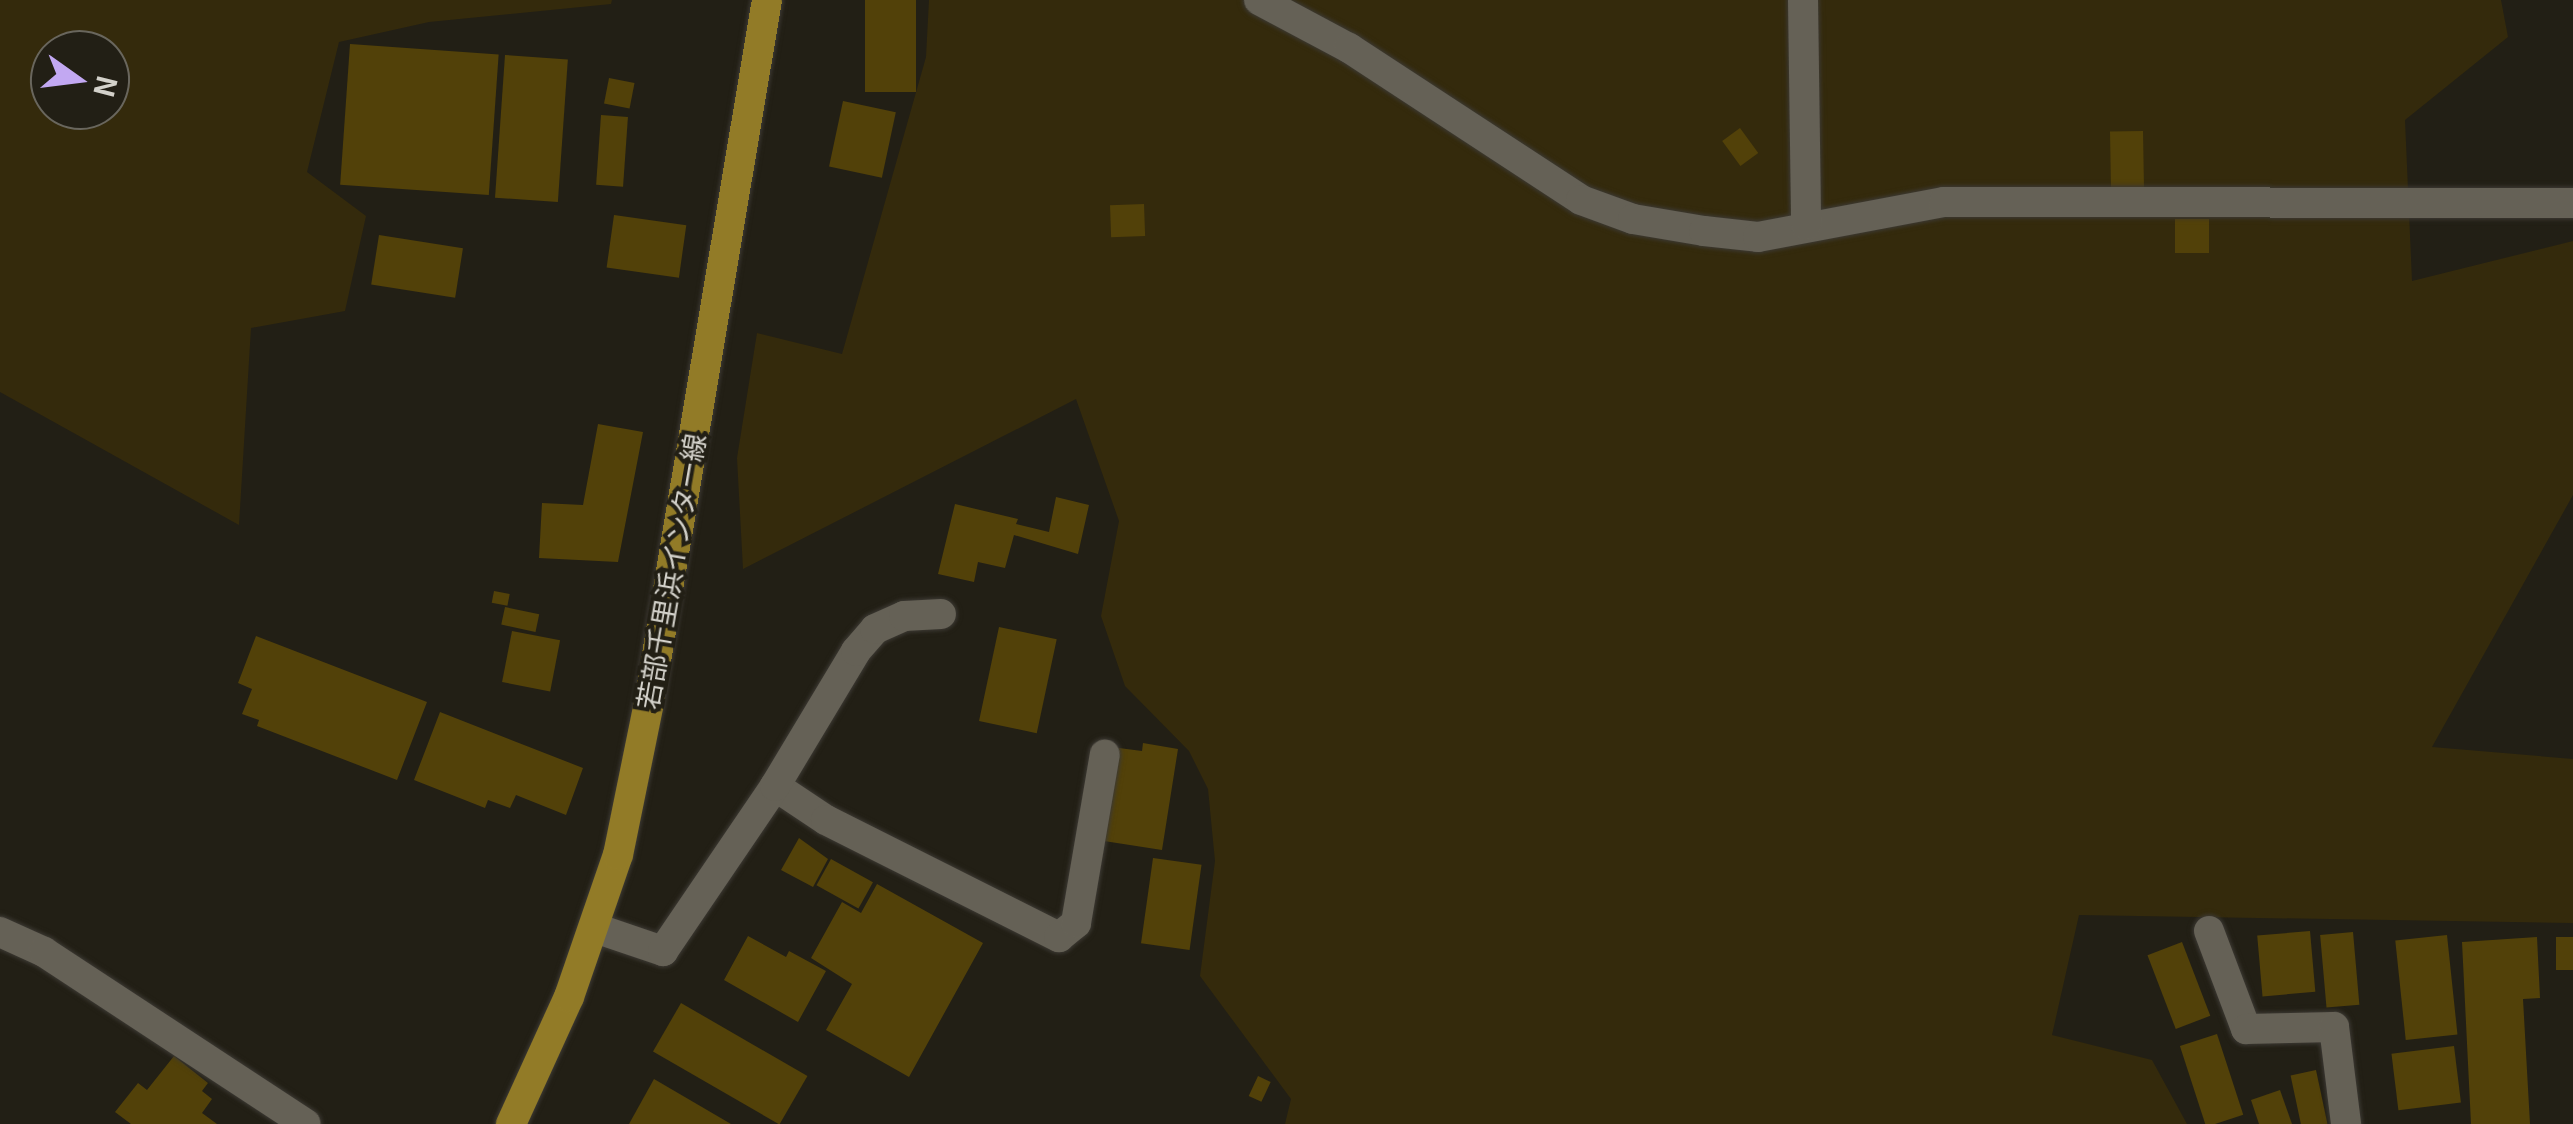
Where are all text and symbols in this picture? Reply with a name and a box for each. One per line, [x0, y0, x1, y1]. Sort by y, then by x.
north arrow [30, 30, 130, 130]
text: N [85, 72, 129, 102]
street label: 若部千里浜インター線 [629, 430, 711, 712]

